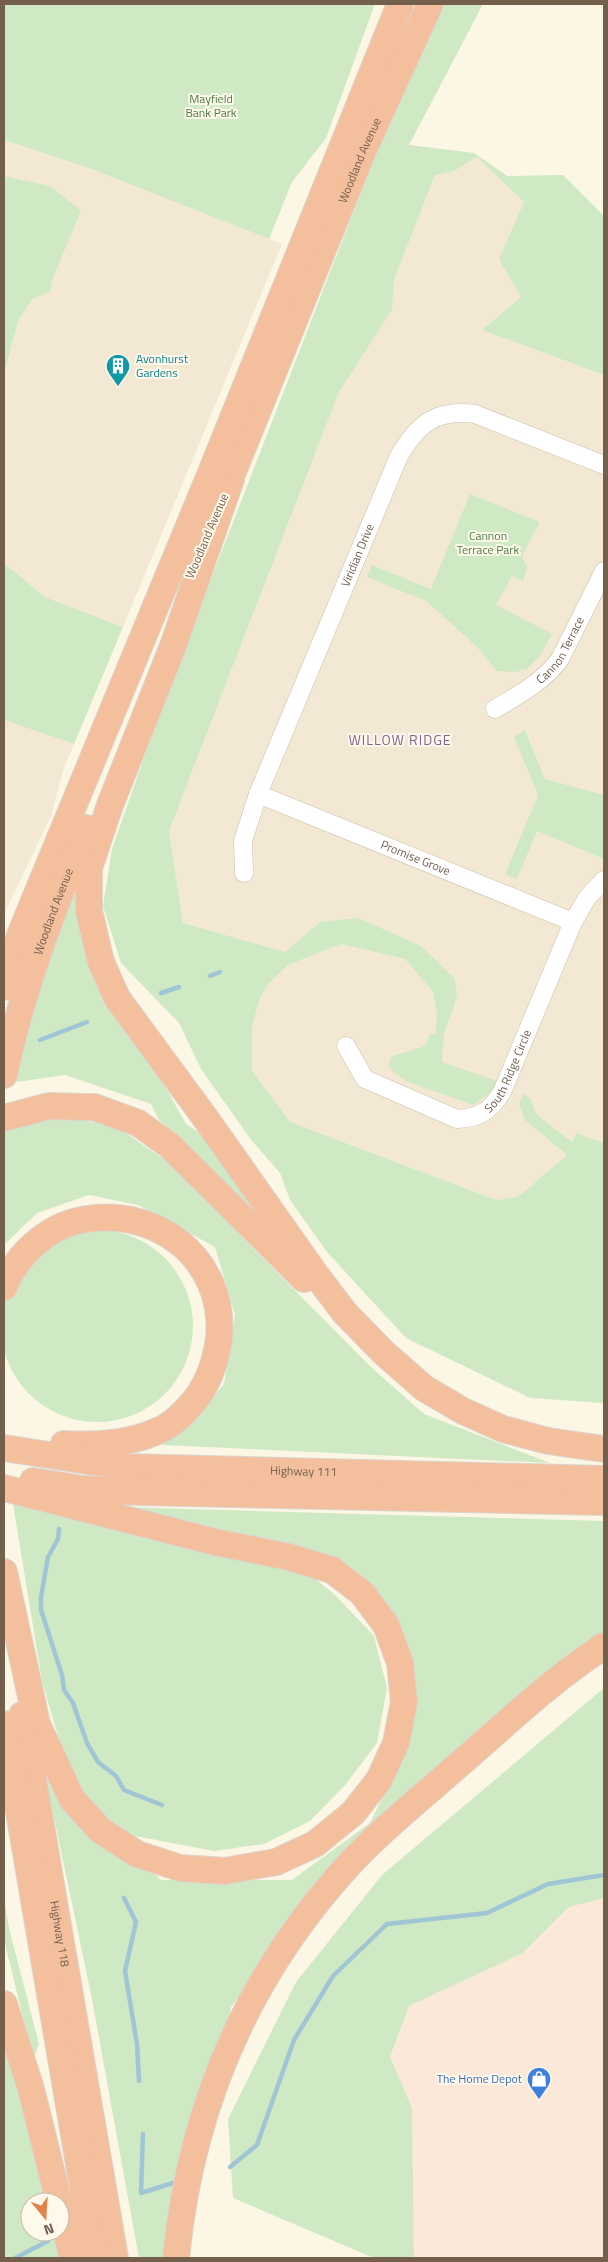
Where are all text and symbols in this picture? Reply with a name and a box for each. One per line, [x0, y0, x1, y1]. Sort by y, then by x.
park label: Mayfield Bank Park [185, 89, 237, 122]
street label: Woodland Avenue [333, 114, 386, 206]
place label: Avonhurst Gardens [136, 349, 189, 382]
building icon: Avonhurst Gardens [105, 353, 131, 387]
street label: Woodland Avenue [180, 490, 233, 581]
street label: Viridian Drive [335, 521, 379, 590]
park label: Cannon Terrace Park [457, 526, 519, 559]
street label: Cannon Terrace [532, 613, 589, 688]
district label: WILLOW RIDGE [348, 729, 452, 750]
street label: Promise Grove [378, 835, 454, 880]
street label: Woodland Avenue [28, 865, 78, 957]
street label: South Ridge Circle [480, 1026, 536, 1117]
street label: Highway 111 [270, 1461, 337, 1481]
street label: Highway 118 [45, 1899, 75, 1969]
shop icon: The Home Depot [526, 2066, 552, 2100]
place label: The Home Depot [437, 2069, 523, 2088]
north arrow [20, 2192, 70, 2242]
text: N [41, 2218, 57, 2241]

